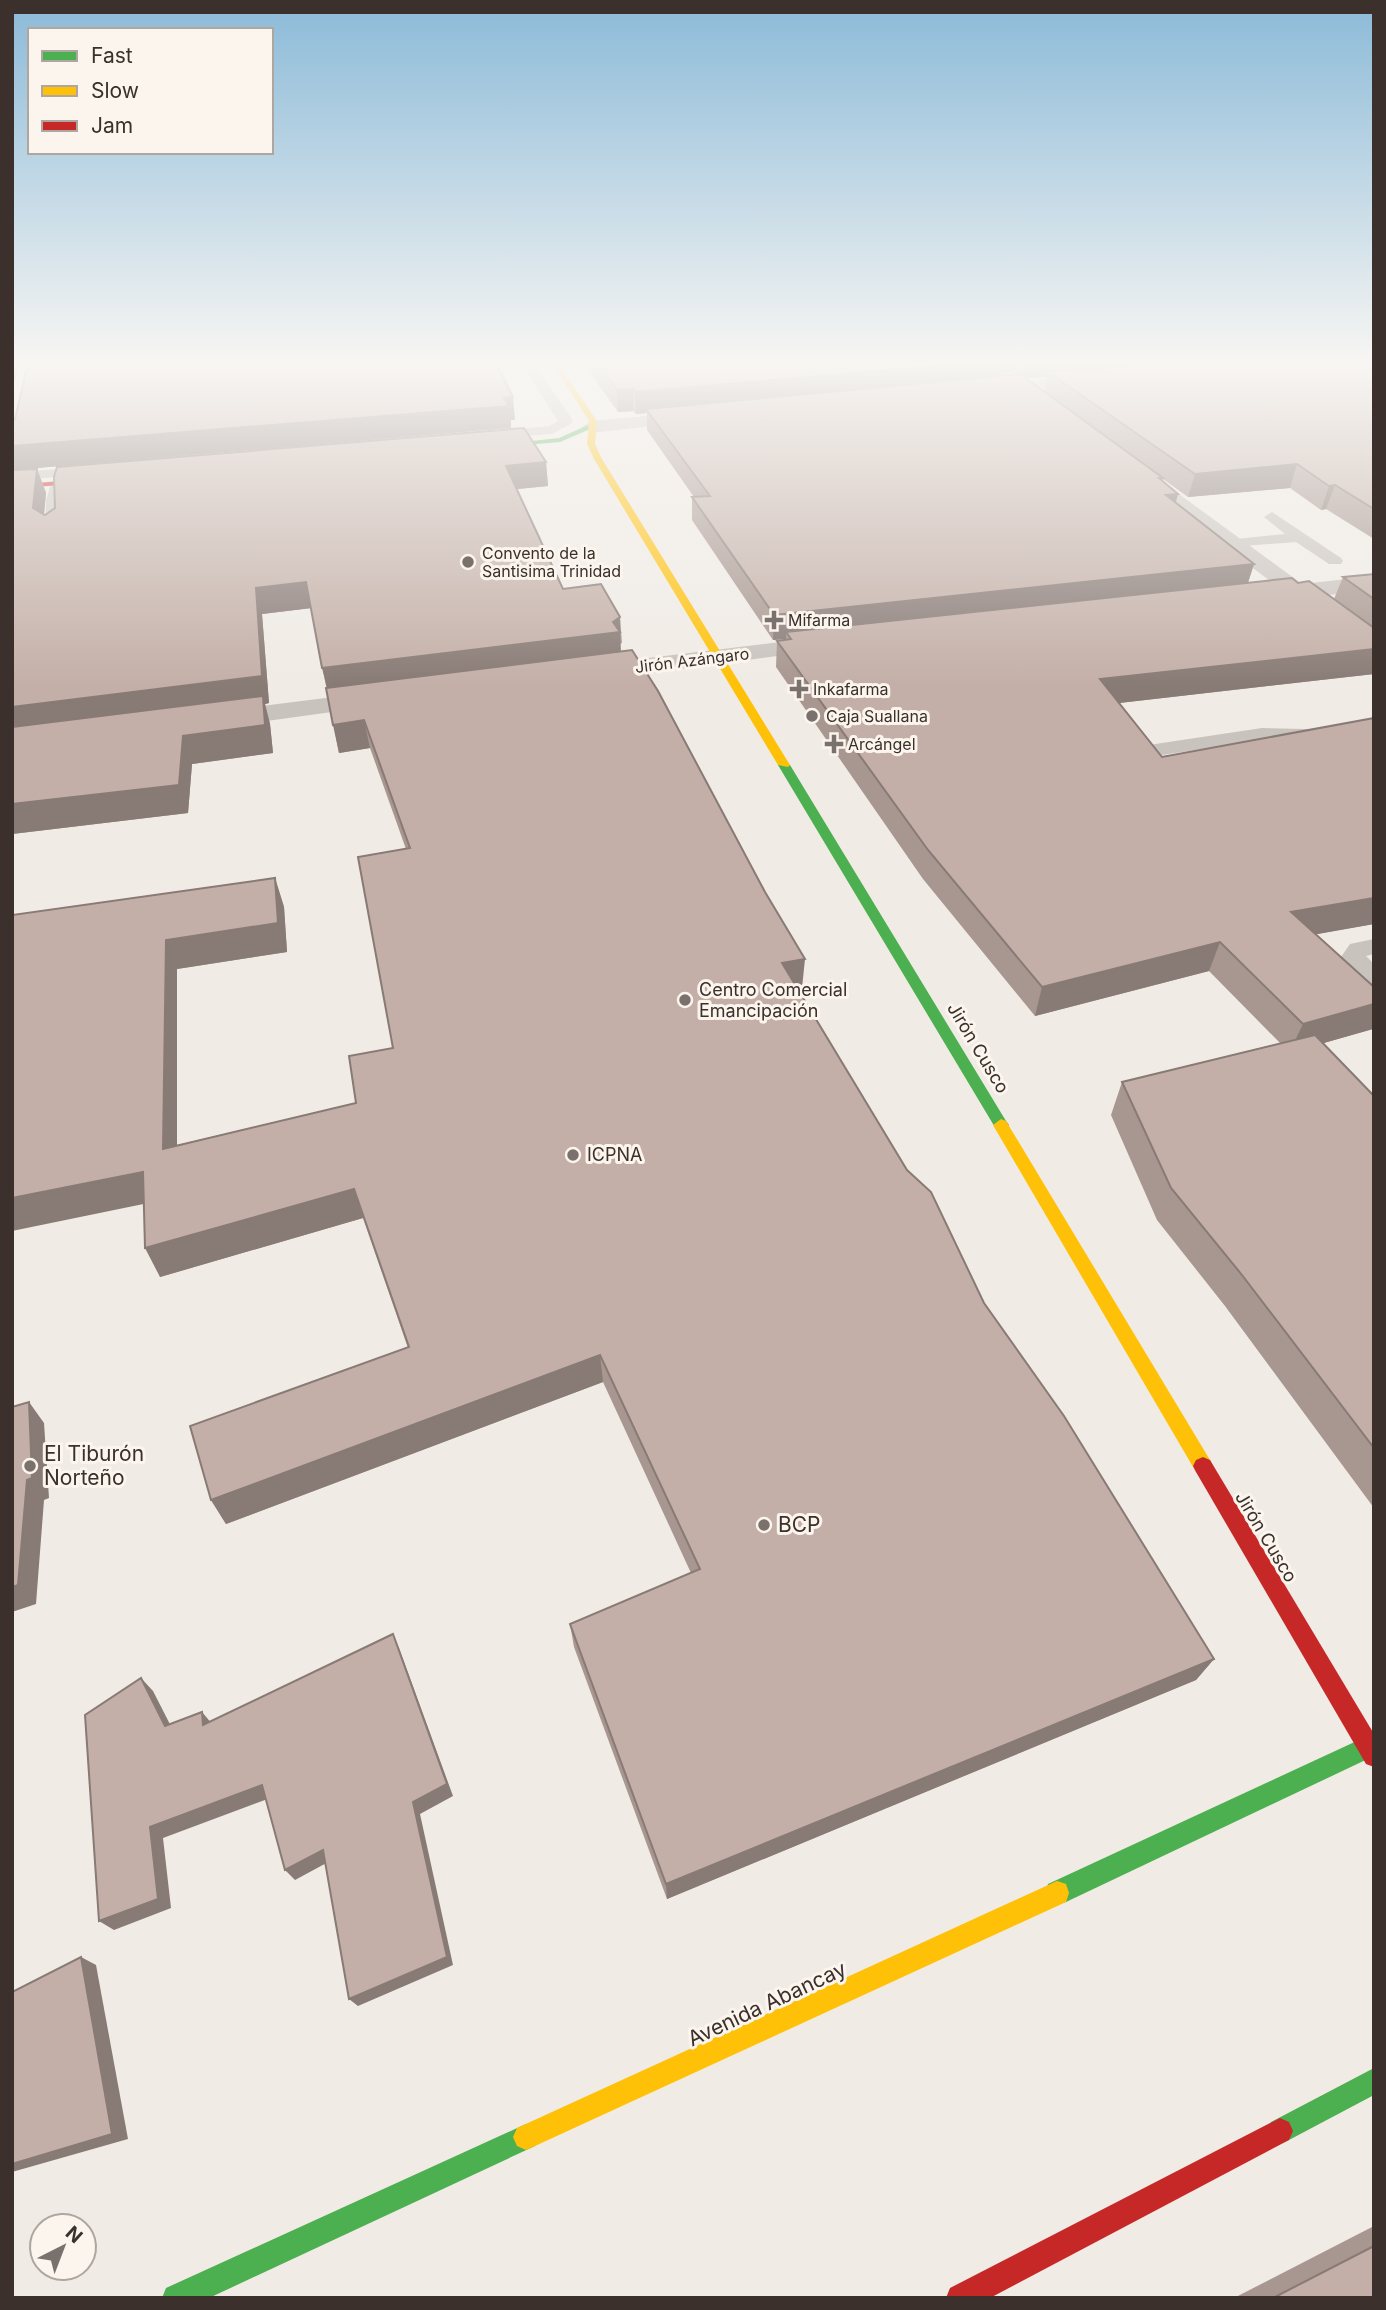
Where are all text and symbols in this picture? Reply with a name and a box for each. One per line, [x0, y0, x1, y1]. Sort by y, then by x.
legend [28, 28, 273, 154]
text: Fast [91, 43, 133, 68]
text: Slow [91, 78, 139, 103]
text: Jam [91, 113, 133, 138]
place label: Convento de la Santisima Trinidad [482, 543, 621, 581]
marker: Convento de la Santisima Trinidad [460, 554, 476, 570]
place label: Mifarma [788, 610, 850, 630]
marker: Mifarma [766, 612, 782, 628]
street label: Jirón Azángaro [634, 643, 750, 677]
place label: Inkafarma [813, 679, 888, 699]
marker: Inkafarma [791, 681, 807, 697]
place label: Caja Suallana [826, 706, 928, 726]
marker: Caja Suallana [804, 708, 820, 724]
place label: Arcángel [848, 734, 916, 754]
marker: Arcángel [826, 736, 842, 752]
place label: Centro Comercial Emancipación [699, 979, 847, 1021]
marker: Centro Comercial Emancipación [677, 992, 693, 1008]
street label: Jirón Cusco [943, 999, 1014, 1097]
place label: ICPNA [587, 1144, 642, 1165]
marker: ICPNA [565, 1147, 581, 1163]
place label: El Tiburón Norteño [44, 1441, 144, 1490]
marker: El Tiburón Norteño [22, 1458, 38, 1474]
street label: Jirón Cusco [1231, 1488, 1302, 1586]
place label: BCP [778, 1512, 821, 1537]
marker: BCP [756, 1517, 772, 1533]
street label: Avenida Abancay [684, 1956, 850, 2051]
north arrow [28, 2212, 98, 2282]
text: N [61, 2221, 87, 2248]

